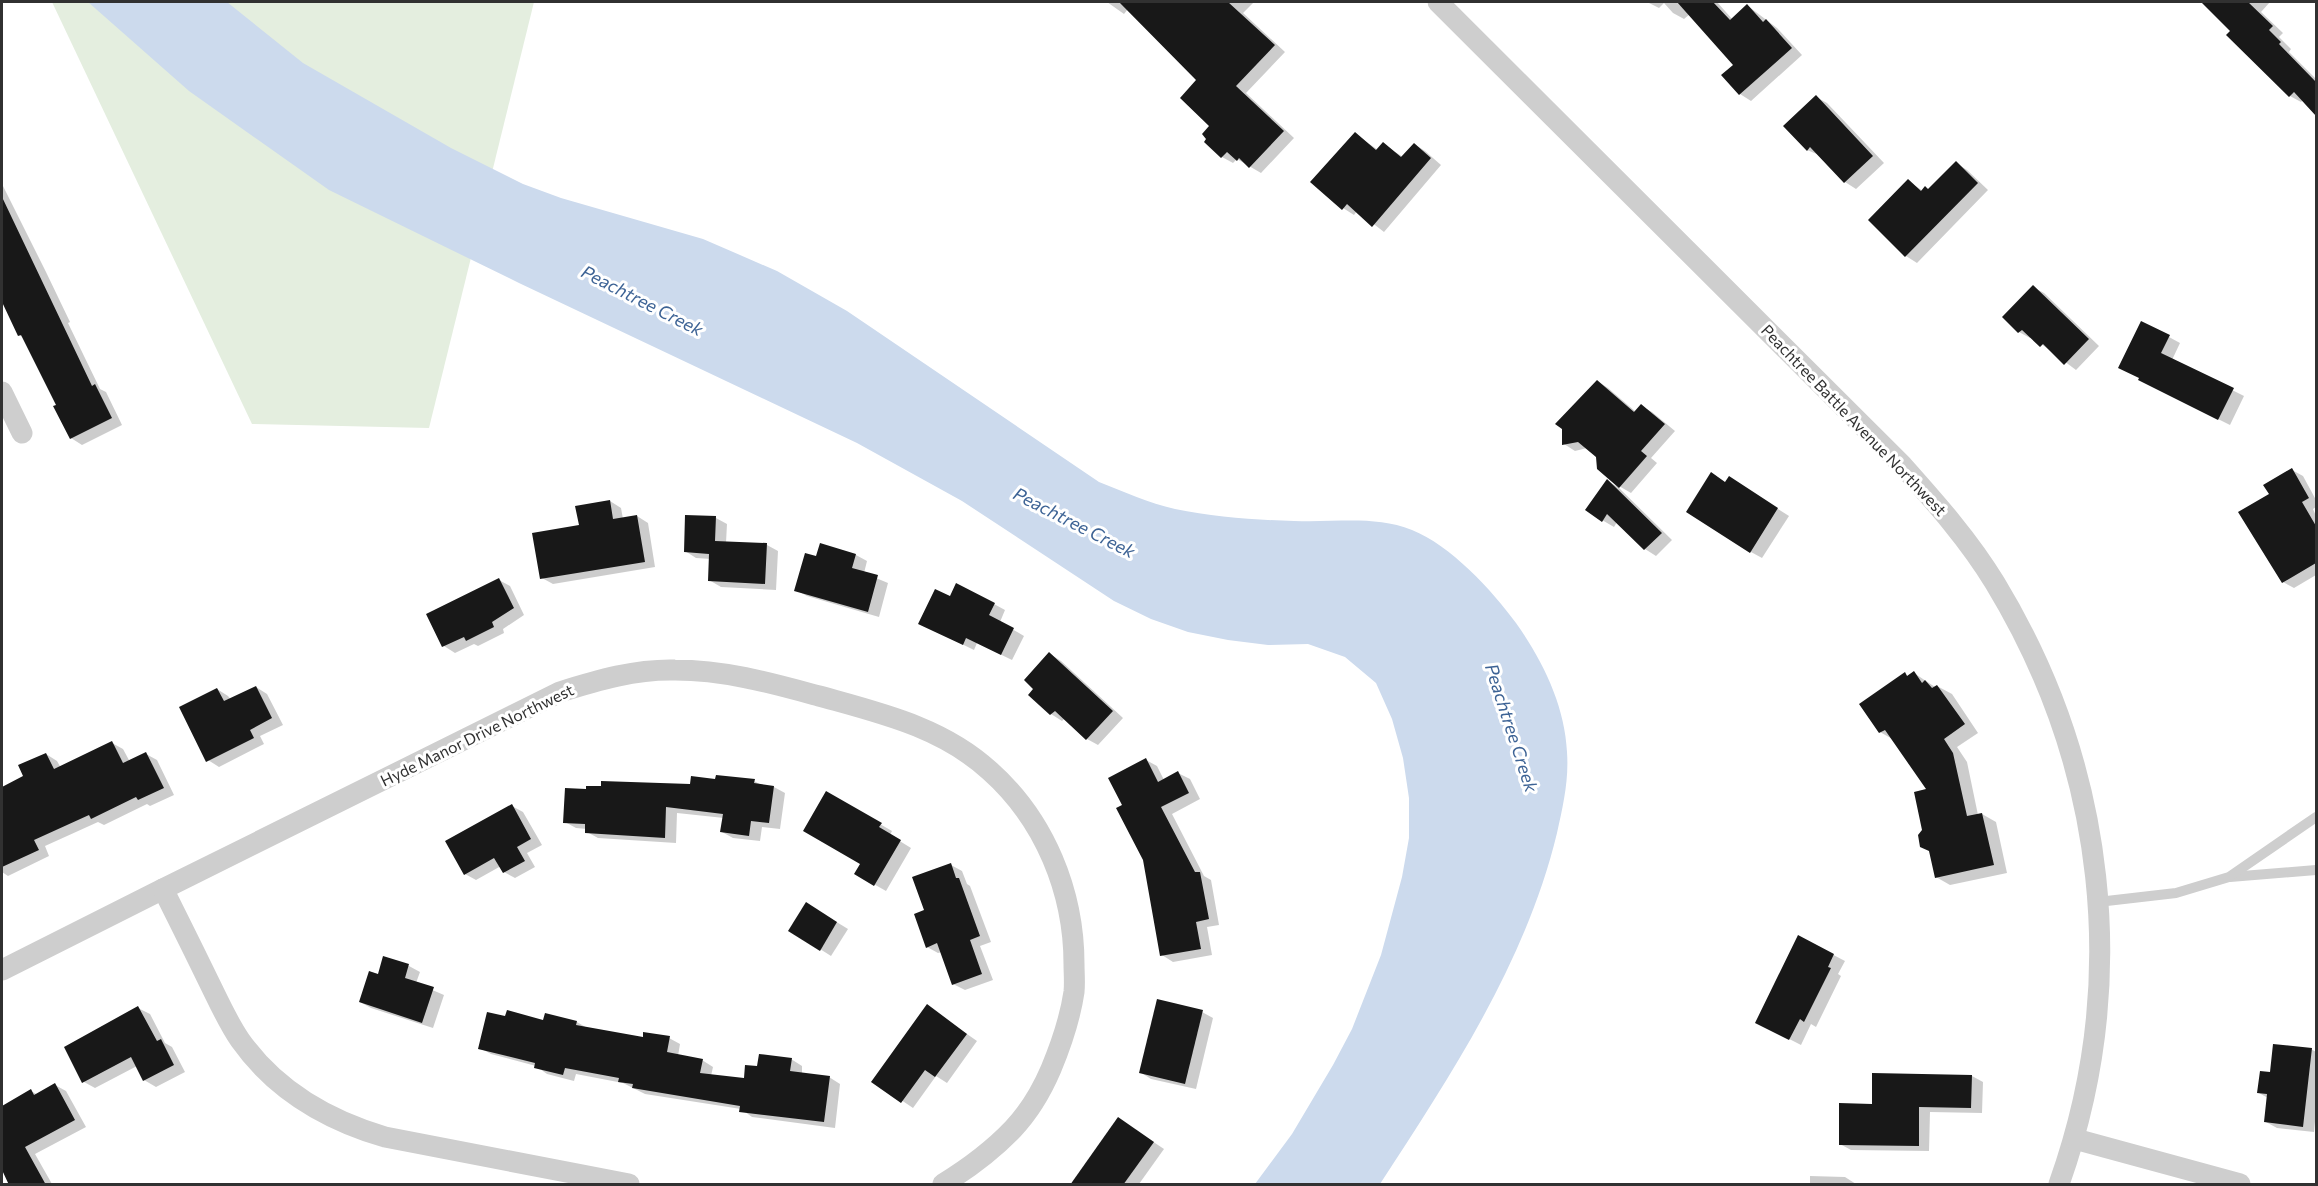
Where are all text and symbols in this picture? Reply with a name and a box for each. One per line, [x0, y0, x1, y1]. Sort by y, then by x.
water label: Peachtree Creek [578, 260, 708, 341]
street label: Peachtree Battle Avenue Northwest [1758, 320, 1951, 519]
water label: Peachtree Creek [1010, 482, 1140, 563]
water label: Peachtree Creek [1481, 661, 1543, 796]
street label: Hyde Manor Drive Northwest [377, 679, 577, 790]

